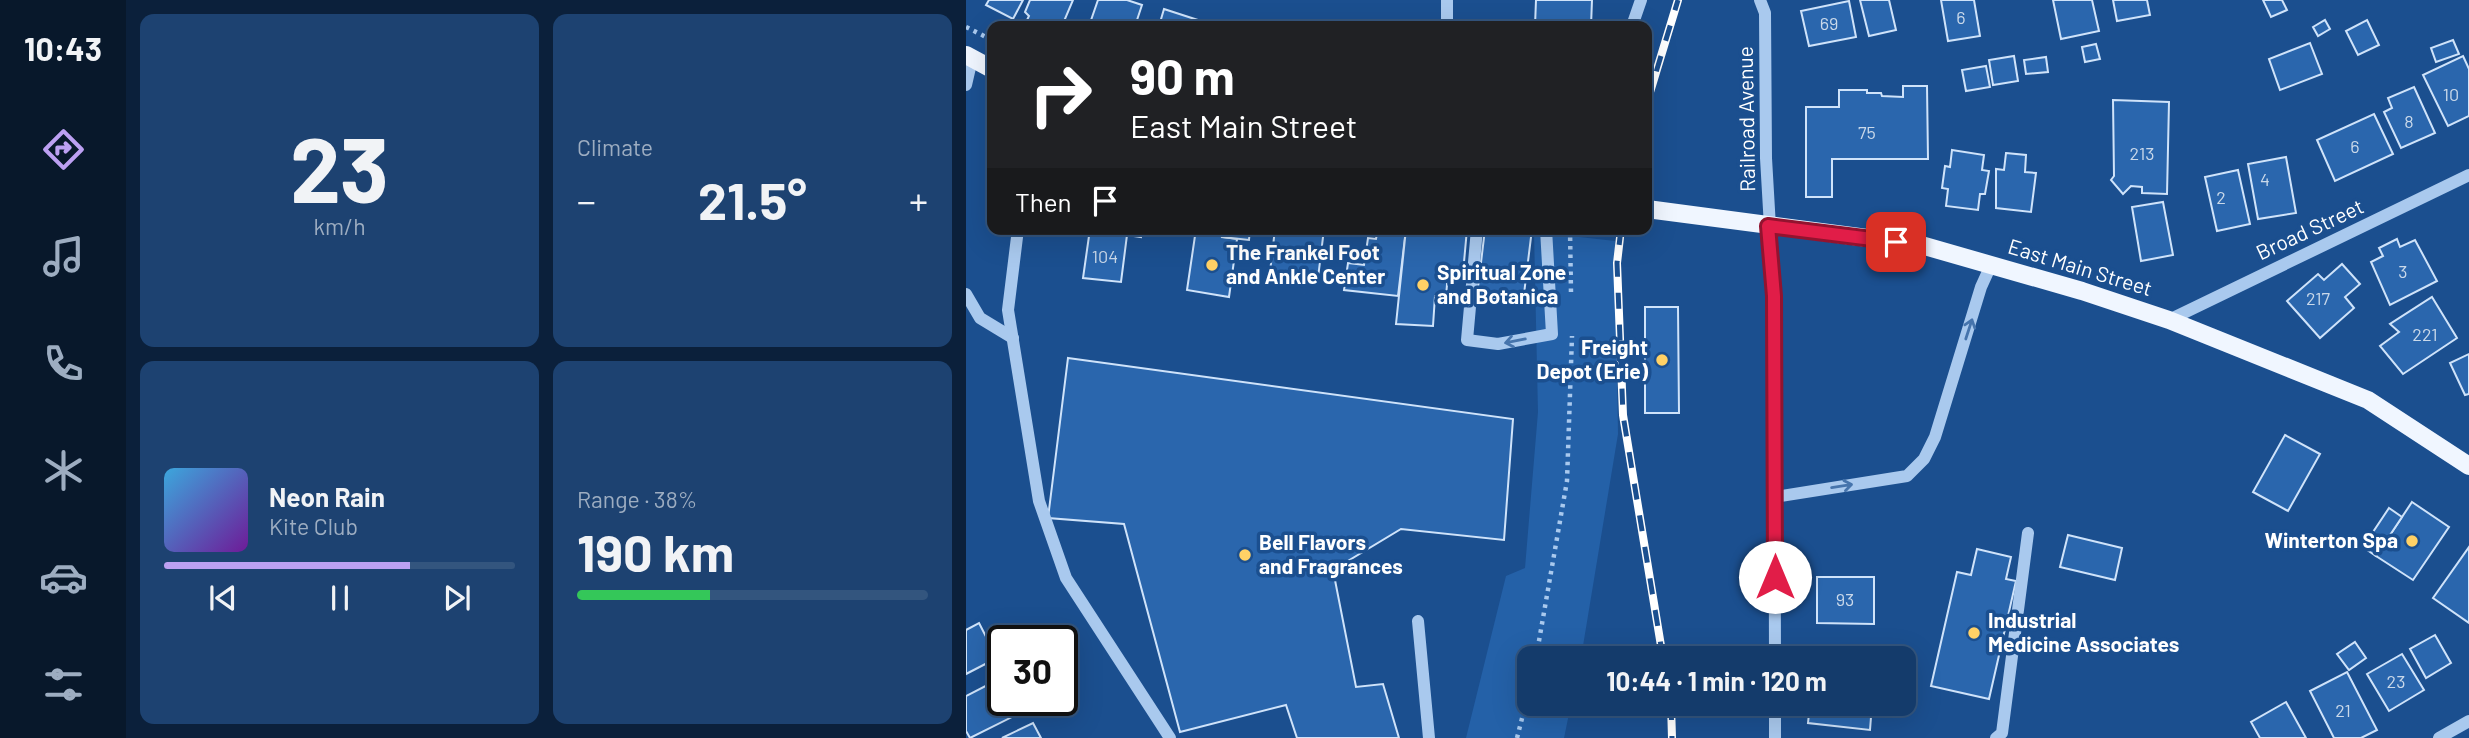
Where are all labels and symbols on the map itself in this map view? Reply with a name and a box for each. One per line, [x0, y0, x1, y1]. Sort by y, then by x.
house number: 6 [1956, 6, 1966, 28]
house number: 69 [1820, 12, 1838, 34]
street label: Railroad Avenue [1732, 46, 1759, 192]
house number: 10 [2443, 83, 2459, 105]
house number: 8 [2404, 110, 2414, 132]
house number: 75 [1858, 121, 1876, 143]
house number: 6 [2350, 135, 2360, 157]
house number: 213 [2130, 142, 2154, 164]
house number: 4 [2260, 168, 2270, 190]
house number: 2 [2216, 186, 2226, 208]
street label: Broad Street [2252, 193, 2367, 264]
pin [1866, 212, 1926, 272]
street label: East Main Street [2005, 233, 2155, 300]
place label: The Frankel Foot and Ankle Center [1226, 239, 1385, 288]
house number: 104 [1092, 245, 1118, 267]
marker: The Frankel Foot and Ankle Center [1204, 257, 1220, 273]
place label: Spiritual Zone and Botanica [1437, 259, 1566, 308]
house number: 3 [2398, 260, 2408, 282]
marker: Spiritual Zone and Botanica [1415, 277, 1431, 293]
house number: 217 [2306, 287, 2331, 309]
one-way arrow [1964, 318, 1977, 340]
house number: 221 [2412, 323, 2438, 345]
one-way arrow [1504, 334, 1527, 348]
place label: Freight Depot (Erie) [1536, 334, 1649, 383]
marker: Freight Depot (Erie) [1654, 352, 1670, 368]
one-way arrow [1830, 479, 1853, 492]
place label: Winterton Spa [2265, 527, 2398, 552]
place label: Bell Flavors and Fragrances [1259, 529, 1403, 578]
marker: Winterton Spa [2404, 533, 2420, 549]
position arrow [1738, 540, 1812, 614]
marker: Bell Flavors and Fragrances [1237, 547, 1253, 563]
house number: 93 [1836, 588, 1854, 610]
place label: Industrial Medicine Associates [1988, 607, 2179, 656]
speed limit sign: 30 [987, 625, 1078, 716]
marker: Industrial Medicine Associates [1966, 625, 1982, 641]
house number: 23 [2387, 670, 2405, 692]
house number: 21 [2335, 699, 2351, 721]

